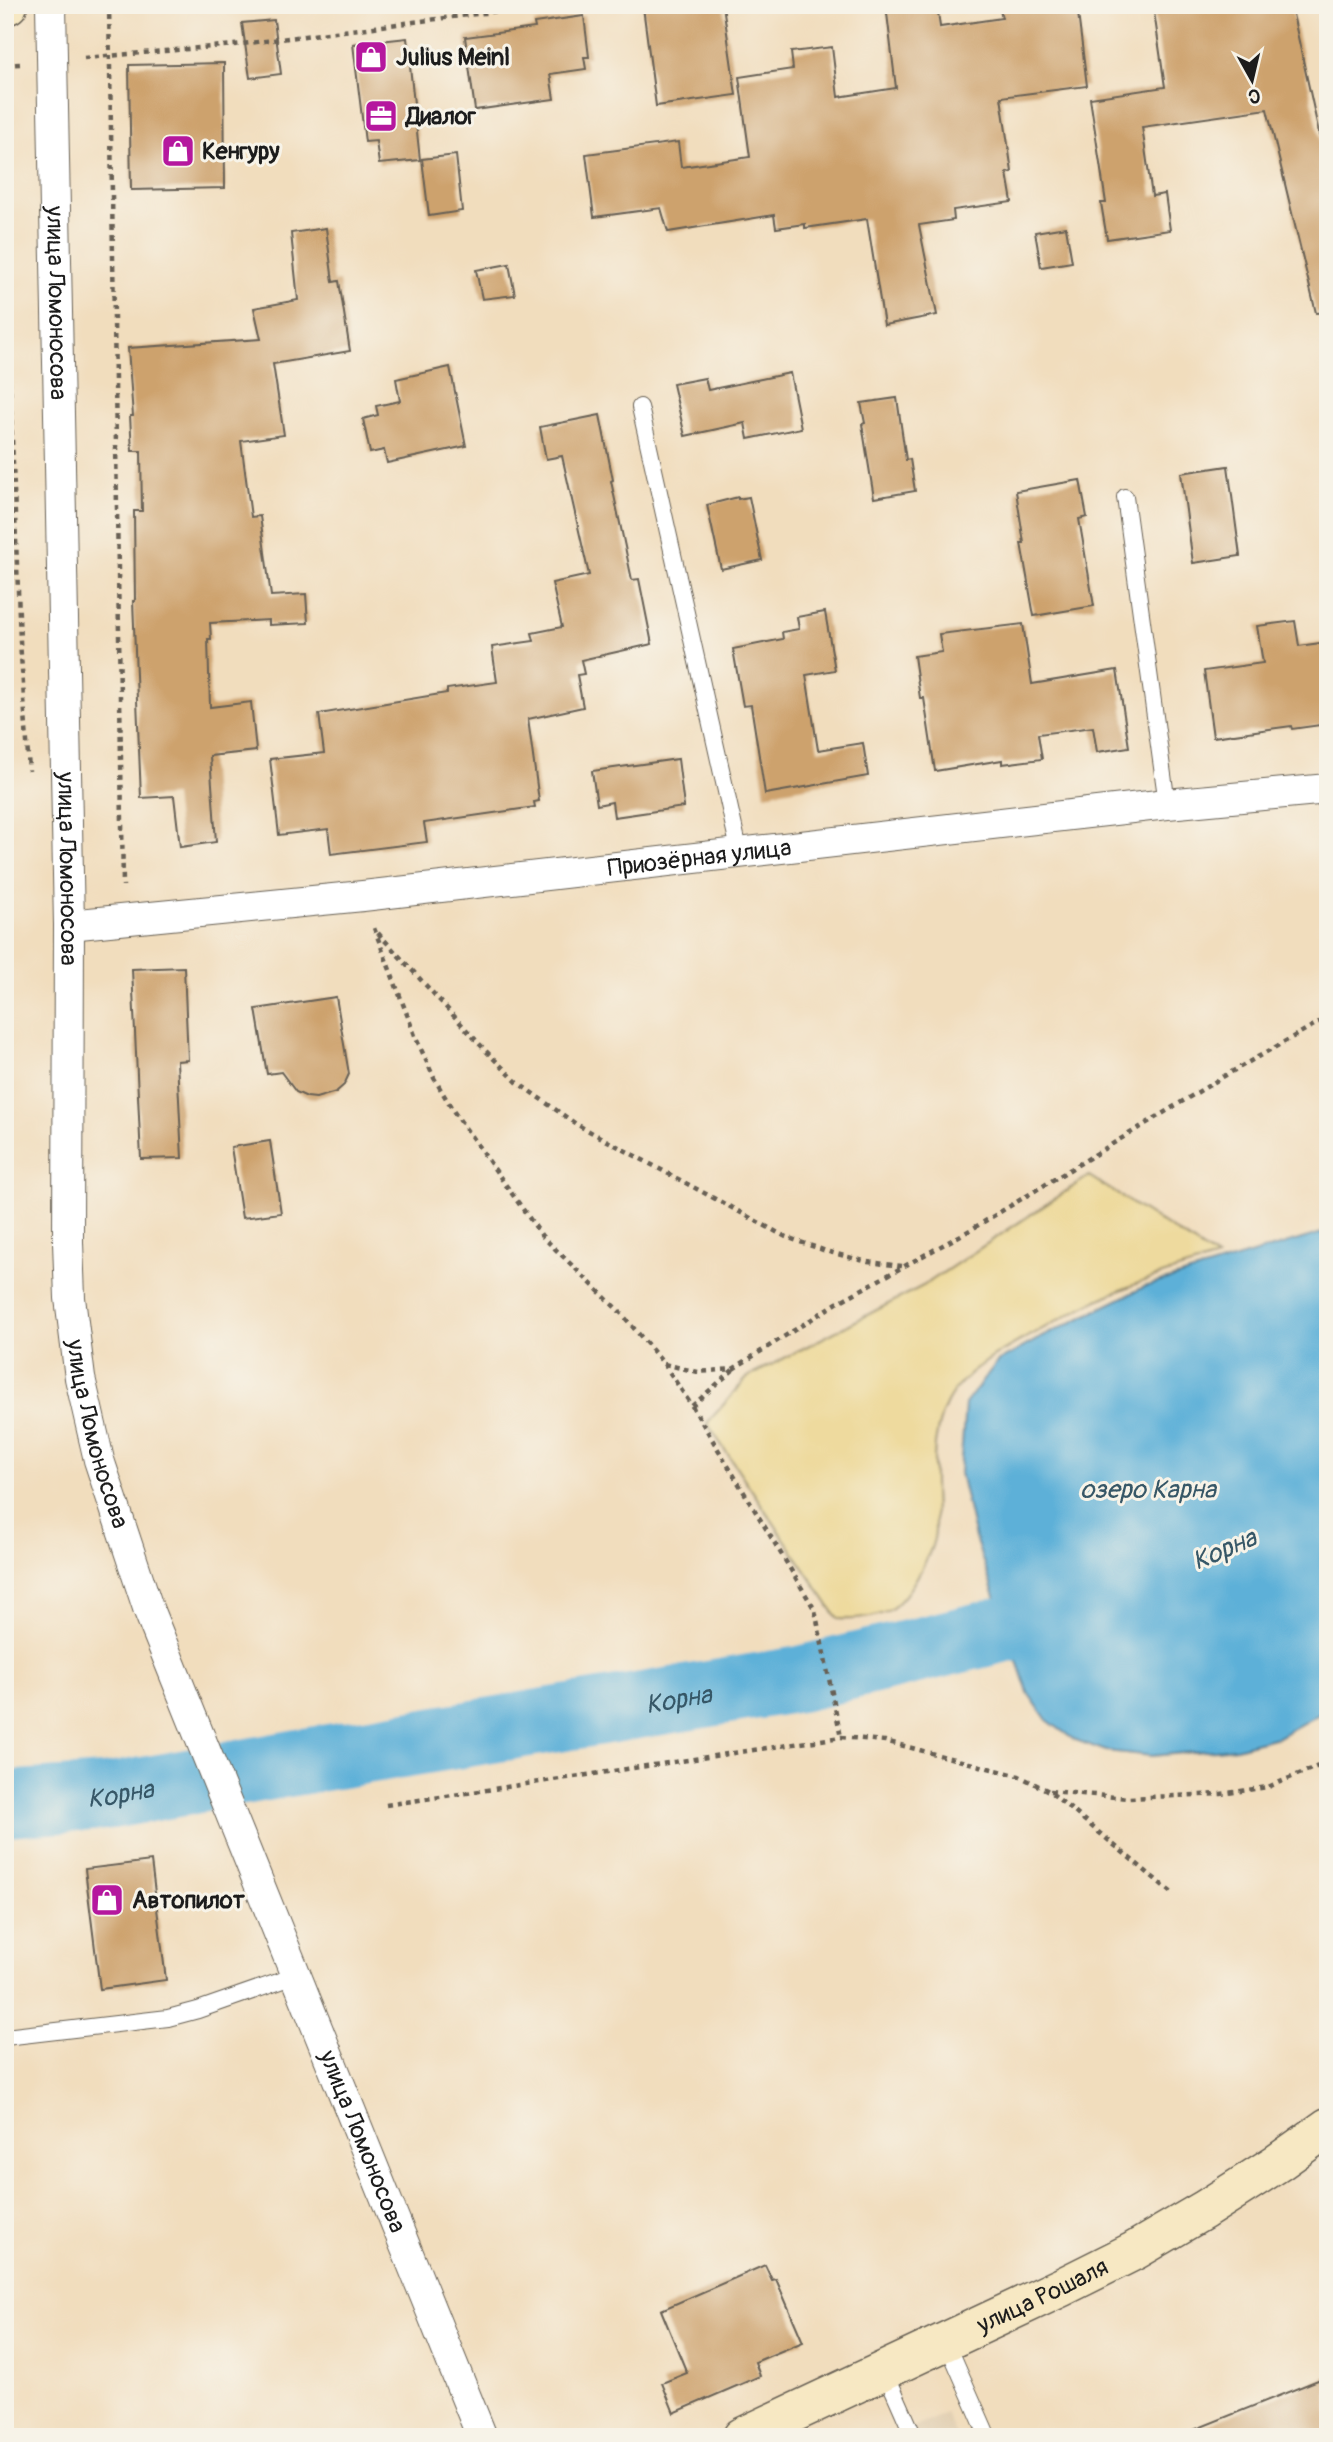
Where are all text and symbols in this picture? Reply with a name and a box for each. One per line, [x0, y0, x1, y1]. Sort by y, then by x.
shop icon: Julius Meinl [352, 38, 390, 76]
place label: Julius Meinl [396, 43, 510, 72]
north arrow [1218, 46, 1288, 116]
text: С [1246, 83, 1262, 109]
office icon: Диалог [362, 97, 400, 135]
place label: Диалог [404, 102, 477, 131]
shop icon: Кенгуру [159, 132, 197, 170]
place label: Кенгуру [202, 137, 280, 166]
street label: улица Ломоносова [40, 205, 73, 400]
street label: улица Ломоносова [51, 771, 83, 966]
street label: Приозёрная улица [606, 833, 793, 883]
street label: улица Ломоносова [60, 1337, 135, 1532]
water label: озеро Карна [1080, 1474, 1218, 1506]
water label: Корна [1188, 1522, 1263, 1578]
water label: Корна [643, 1679, 716, 1721]
water label: Корна [87, 1773, 158, 1815]
shop icon: Автопилот [88, 1881, 126, 1919]
place label: Автопилот [132, 1886, 246, 1915]
street label: улица Ломоносова [312, 2045, 412, 2237]
street label: улица Рошаля [972, 2252, 1113, 2340]

